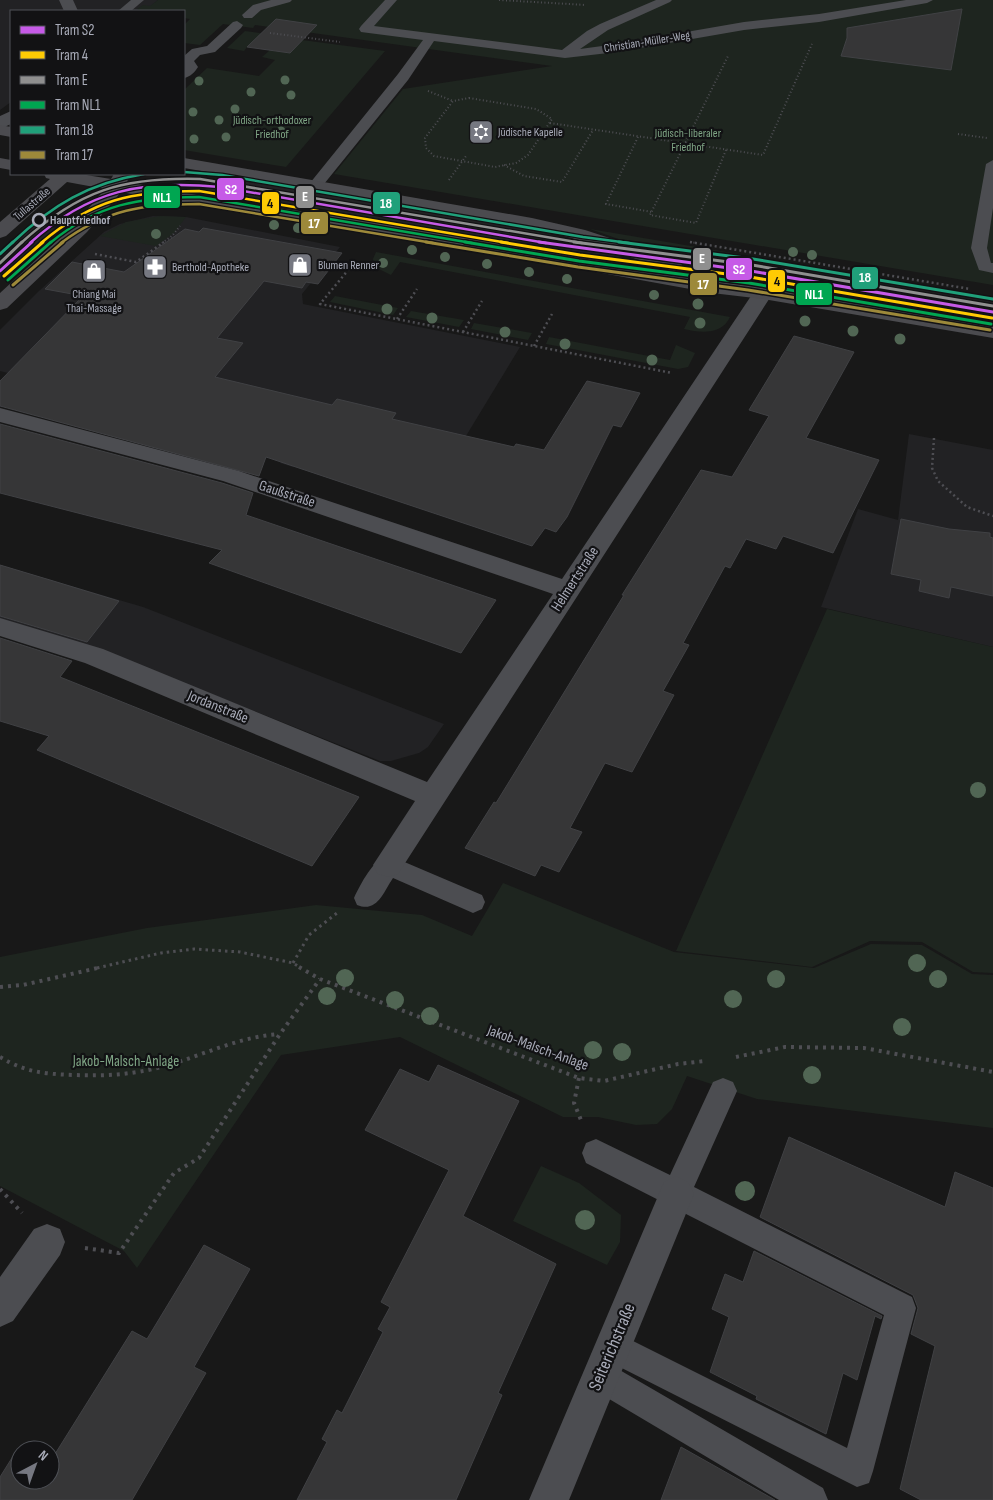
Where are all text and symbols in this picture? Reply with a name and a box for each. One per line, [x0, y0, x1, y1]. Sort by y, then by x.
legend [10, 10, 185, 175]
text: Tram S2 [55, 21, 94, 40]
street label: Christian-Müller-Weg [603, 28, 691, 56]
text: Tram 4 [55, 46, 88, 65]
text: Tram E [55, 71, 88, 90]
text: Tram NL1 [55, 96, 101, 115]
park label: Jüdisch-orthodoxer Friedhof [232, 113, 312, 142]
synagogue icon: Jüdische Kapelle [468, 119, 494, 145]
text: Tram 18 [55, 121, 94, 140]
place label: Jüdische Kapelle [497, 125, 563, 140]
park label: Jüdisch-liberaler Friedhof [654, 126, 722, 155]
text: Tram 17 [55, 146, 93, 165]
line badge: S2 [216, 177, 245, 201]
text: S2 [225, 181, 237, 198]
street label: Tullastraße [11, 184, 54, 224]
line badge: NL1 [143, 185, 181, 209]
line badge: E [295, 185, 315, 209]
text: E [302, 188, 308, 205]
text: NL1 [153, 189, 172, 206]
line badge: 4 [261, 191, 280, 215]
line badge: 18 [372, 191, 401, 215]
text: 4 [267, 195, 274, 212]
text: 18 [380, 195, 392, 212]
line badge: 17 [300, 211, 329, 235]
marker: Hauptfriedhof [32, 213, 46, 227]
place label: Hauptfriedhof [50, 213, 111, 228]
text: 17 [308, 215, 321, 232]
line badge: E [692, 247, 712, 271]
text: E [699, 250, 705, 267]
shop icon: Blumen Renner [287, 252, 313, 278]
pharmacy icon: Berthold-Apotheke [142, 254, 168, 280]
line badge: S2 [725, 257, 753, 281]
shop icon: Chiang Mai Thai-Massage [81, 258, 107, 284]
place label: Blumen Renner [318, 258, 379, 273]
place label: Berthold-Apotheke [172, 260, 249, 275]
text: S2 [733, 261, 745, 278]
line badge: 18 [851, 266, 879, 290]
line badge: 4 [767, 269, 786, 293]
text: 18 [859, 269, 871, 286]
line badge: 17 [689, 272, 718, 296]
text: 4 [774, 273, 781, 290]
text: 17 [697, 276, 710, 293]
line badge: NL1 [795, 282, 833, 306]
text: NL1 [805, 286, 824, 303]
place label: Chiang Mai Thai-Massage [66, 287, 122, 316]
street label: Gaußstraße [257, 476, 317, 512]
street label: Helmertstraße [547, 543, 603, 615]
street label: Jordanstraße [184, 686, 251, 728]
street label: Jakob-Malsch-Anlage [484, 1021, 591, 1075]
park label: Jakob-Malsch-Anlage [72, 1052, 179, 1071]
street label: Seiterichstraße [584, 1300, 640, 1394]
north arrow [10, 1440, 60, 1490]
text: N [35, 1447, 52, 1464]

